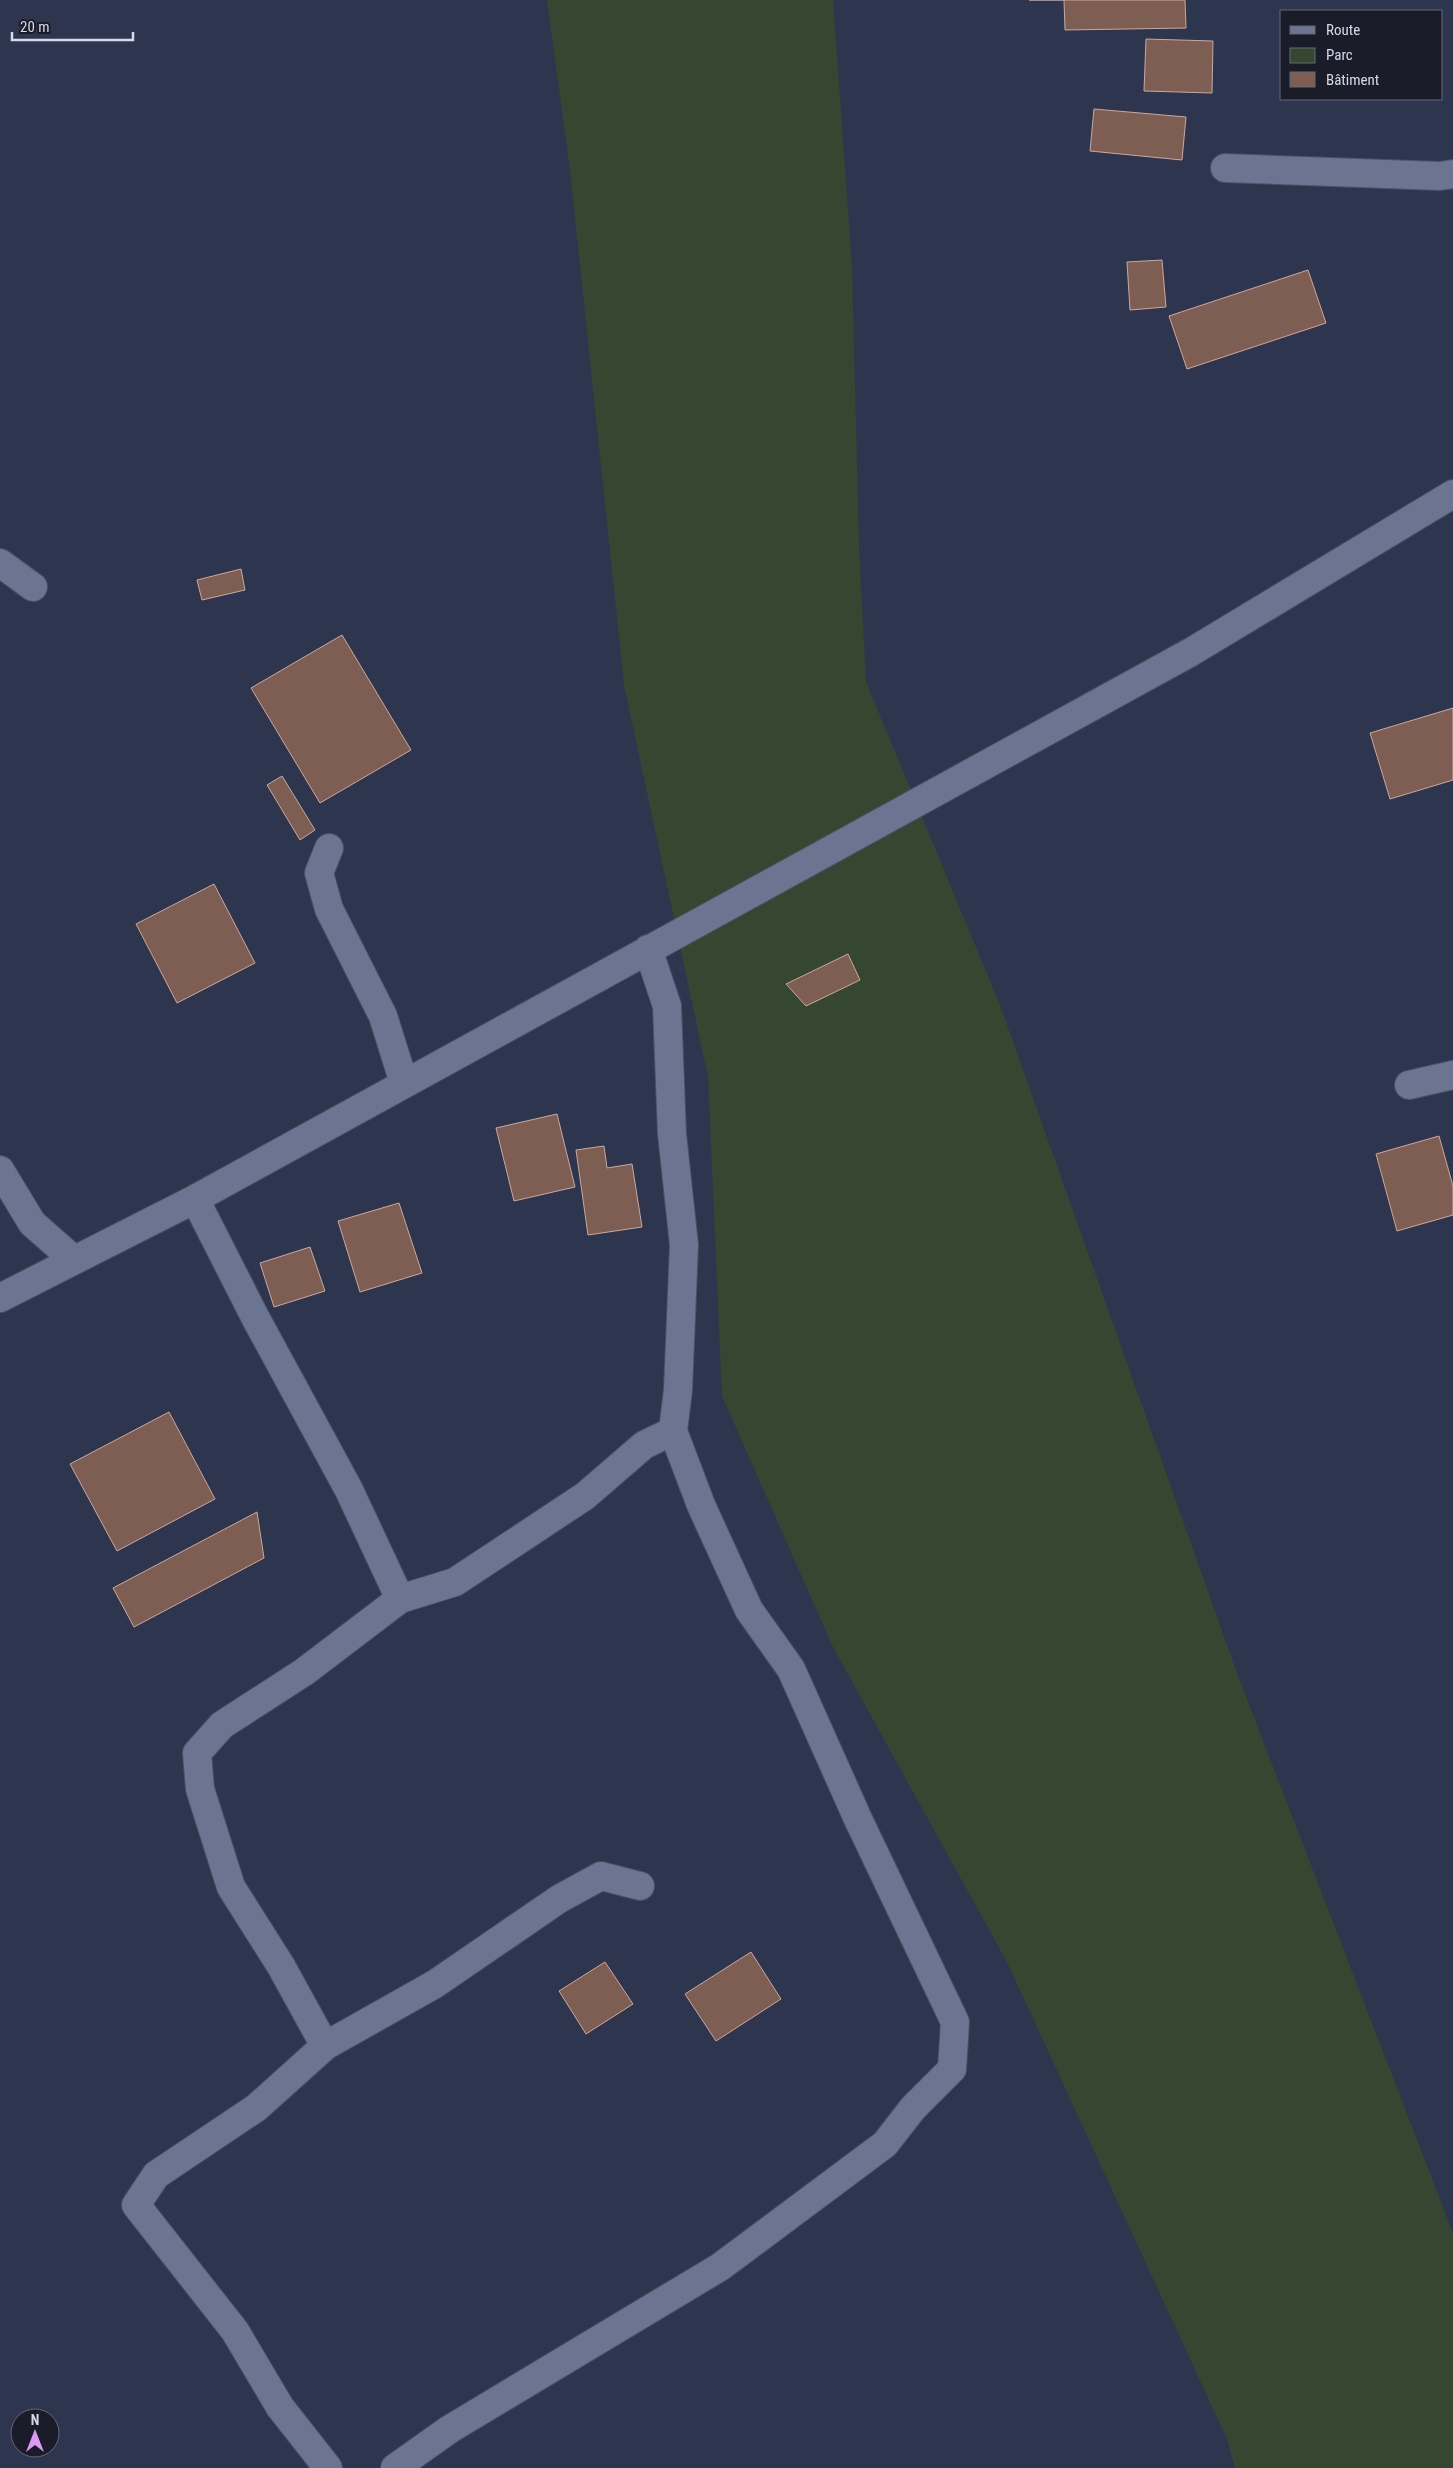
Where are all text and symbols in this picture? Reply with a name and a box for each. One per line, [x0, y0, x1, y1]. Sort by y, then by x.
scale bar [12, 10, 134, 42]
legend [1280, 10, 1443, 100]
text: 20 m [20, 18, 50, 36]
text: Route [1326, 21, 1360, 39]
text: Parc [1326, 46, 1353, 64]
text: Bâtiment [1326, 71, 1379, 89]
north arrow [10, 2408, 60, 2458]
text: N [31, 2412, 39, 2428]

